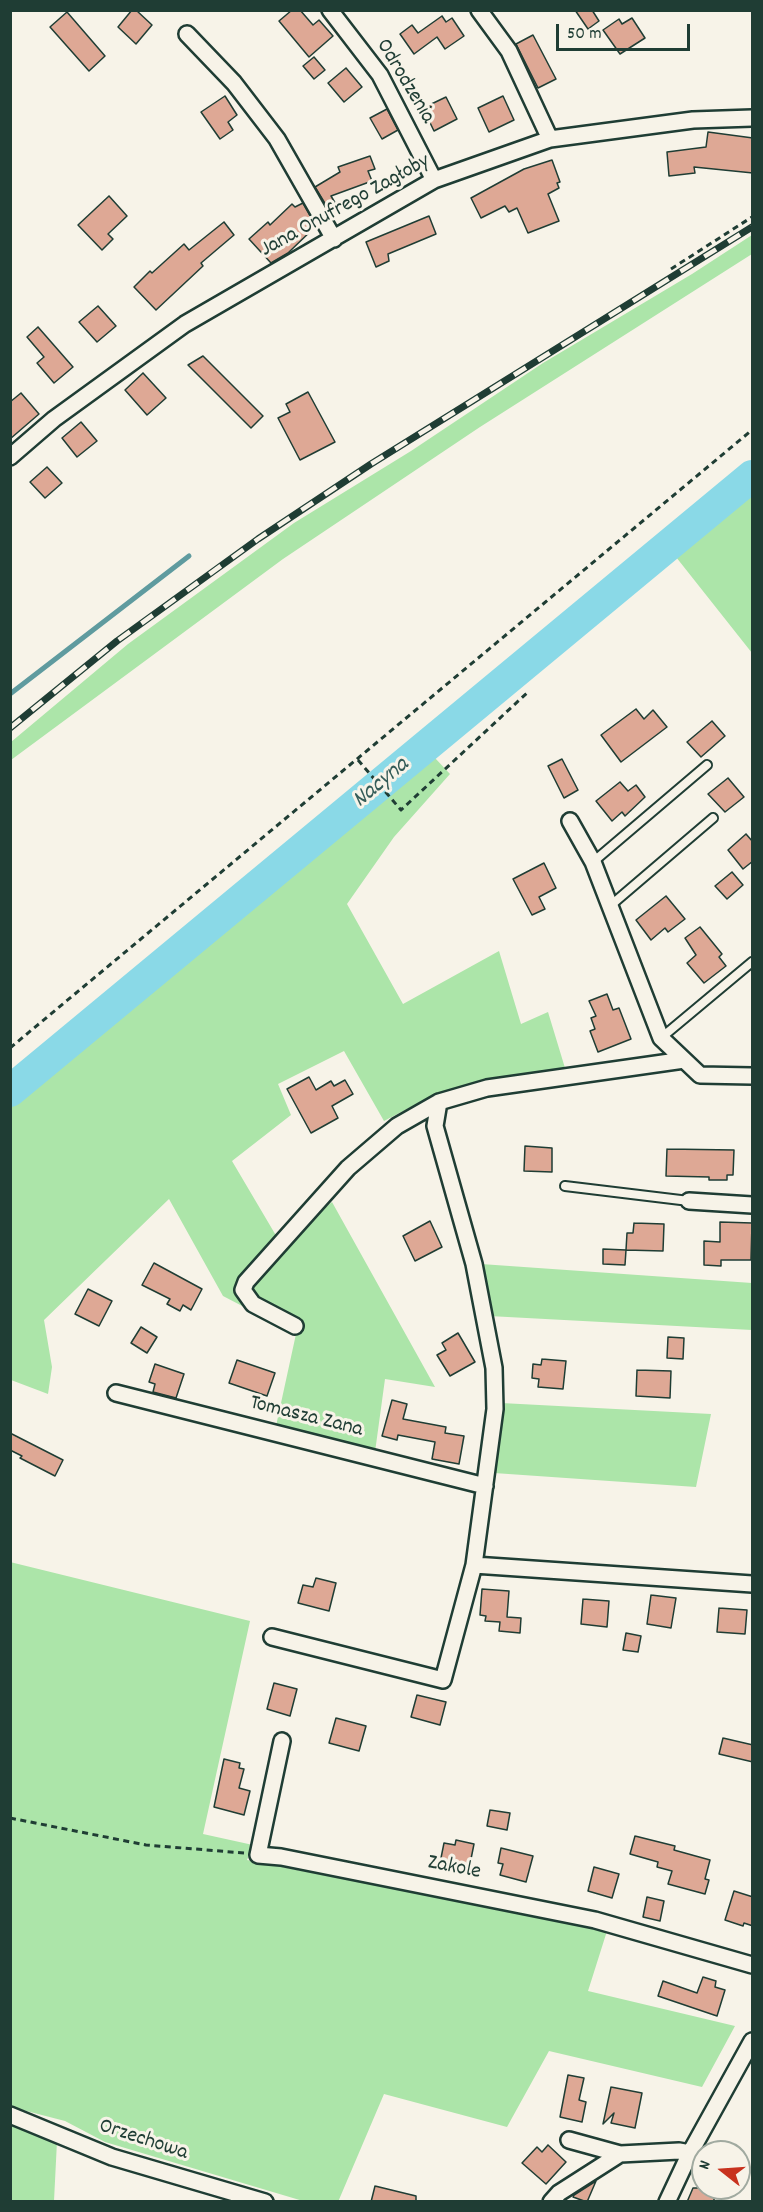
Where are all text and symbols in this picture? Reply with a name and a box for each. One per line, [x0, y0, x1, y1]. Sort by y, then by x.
scale bar [559, 12, 692, 50]
text: 50 m [567, 22, 602, 47]
street label: Odrodzenia [369, 35, 439, 129]
street label: Jana Onufrego Zagłoby [257, 149, 435, 265]
water label: Nacyna [348, 752, 416, 816]
street label: Tomasza Zana [247, 1391, 365, 1445]
street label: Zakole [425, 1851, 483, 1887]
street label: Orzechowa [95, 2114, 191, 2168]
north arrow [691, 2140, 751, 2200]
text: N [693, 2158, 717, 2172]

